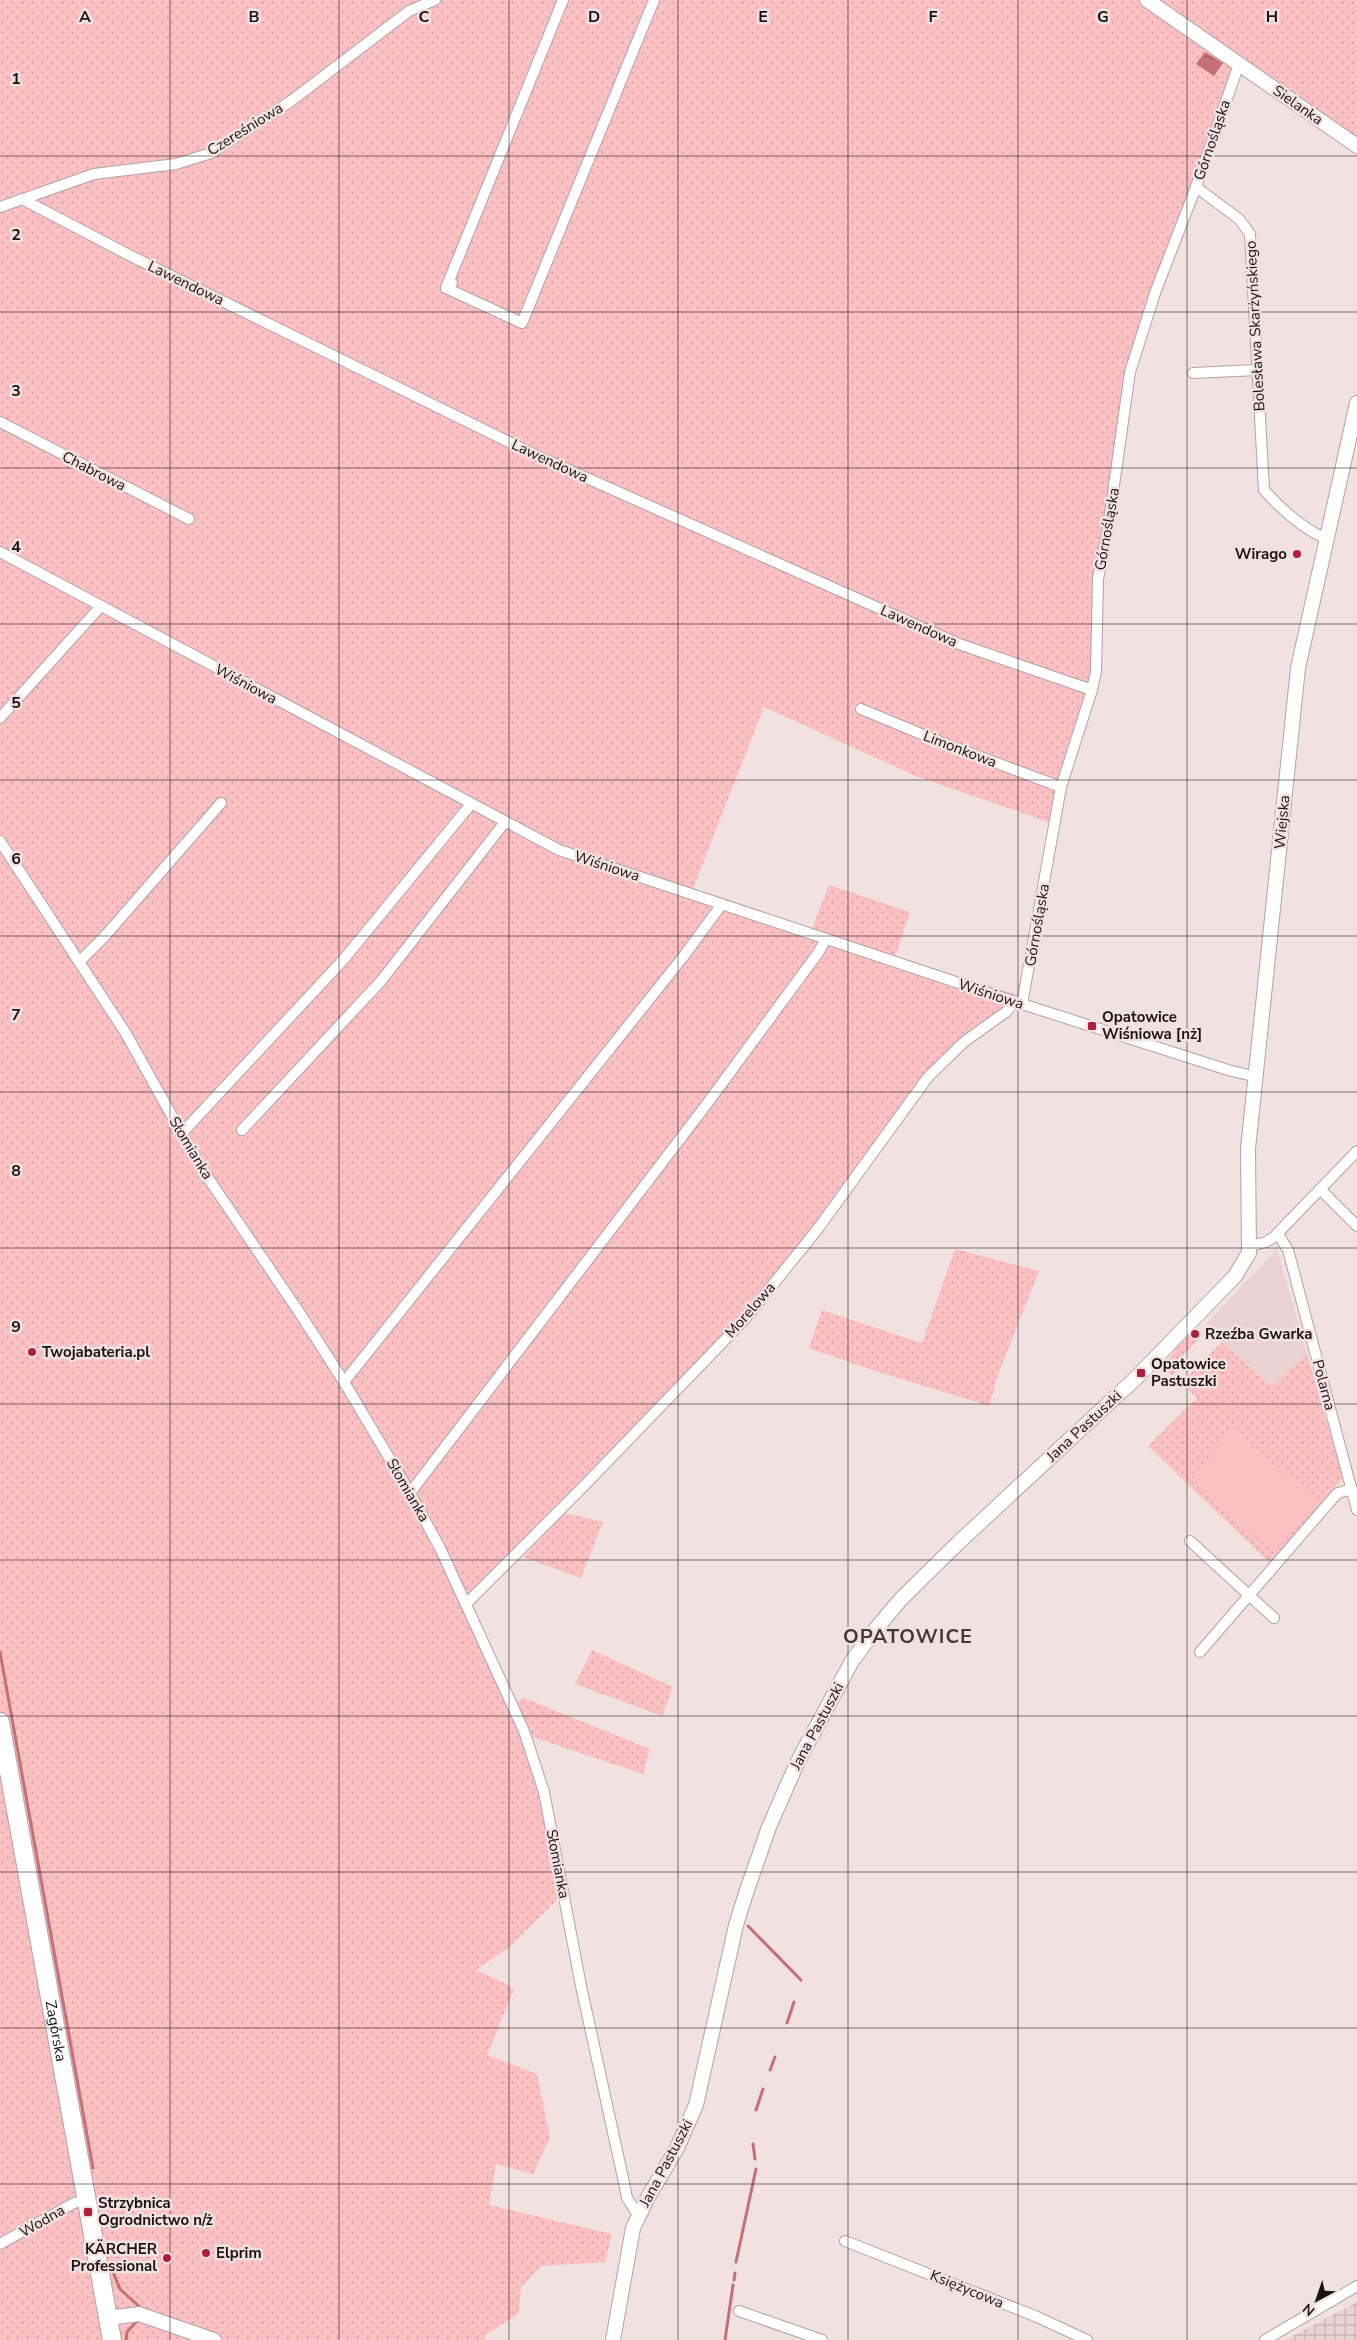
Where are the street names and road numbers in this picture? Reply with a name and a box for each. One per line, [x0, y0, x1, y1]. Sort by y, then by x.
street label: Sielanka [1269, 80, 1327, 130]
street label: Górnośląska [1189, 97, 1235, 183]
street label: Czereśniowa [203, 98, 287, 160]
street label: Bolesława Skarżyńskiego [1241, 240, 1269, 412]
street label: Lawendowa [145, 256, 227, 310]
street label: Lawendowa [508, 435, 592, 487]
street label: Chabrowa [59, 446, 129, 496]
street label: Górnośląska [1090, 486, 1124, 572]
street label: Lawendowa [877, 600, 961, 652]
street label: Wiśniowa [211, 659, 281, 709]
street label: Limonkowa [920, 726, 1000, 772]
street label: Wiejska [1270, 794, 1294, 850]
street label: Wiśniowa [572, 846, 642, 886]
street label: Górnośląska [1020, 882, 1054, 968]
street label: Wiśniowa [956, 974, 1026, 1014]
street label: Słomianka [164, 1113, 218, 1183]
street label: Morelowa [720, 1278, 780, 1342]
street label: Polarna [1308, 1357, 1340, 1413]
street label: Jana Pastuszki [1041, 1386, 1126, 1467]
street label: Słomianka [382, 1455, 434, 1525]
street label: Jana Pastuszki [785, 1679, 848, 1774]
street label: Słomianka [541, 1828, 575, 1900]
street label: Zagórska [41, 1999, 71, 2063]
street label: Jana Pastuszki [634, 2116, 697, 2211]
street label: Wodna [16, 2200, 68, 2242]
street label: Księżycowa [927, 2265, 1007, 2313]

